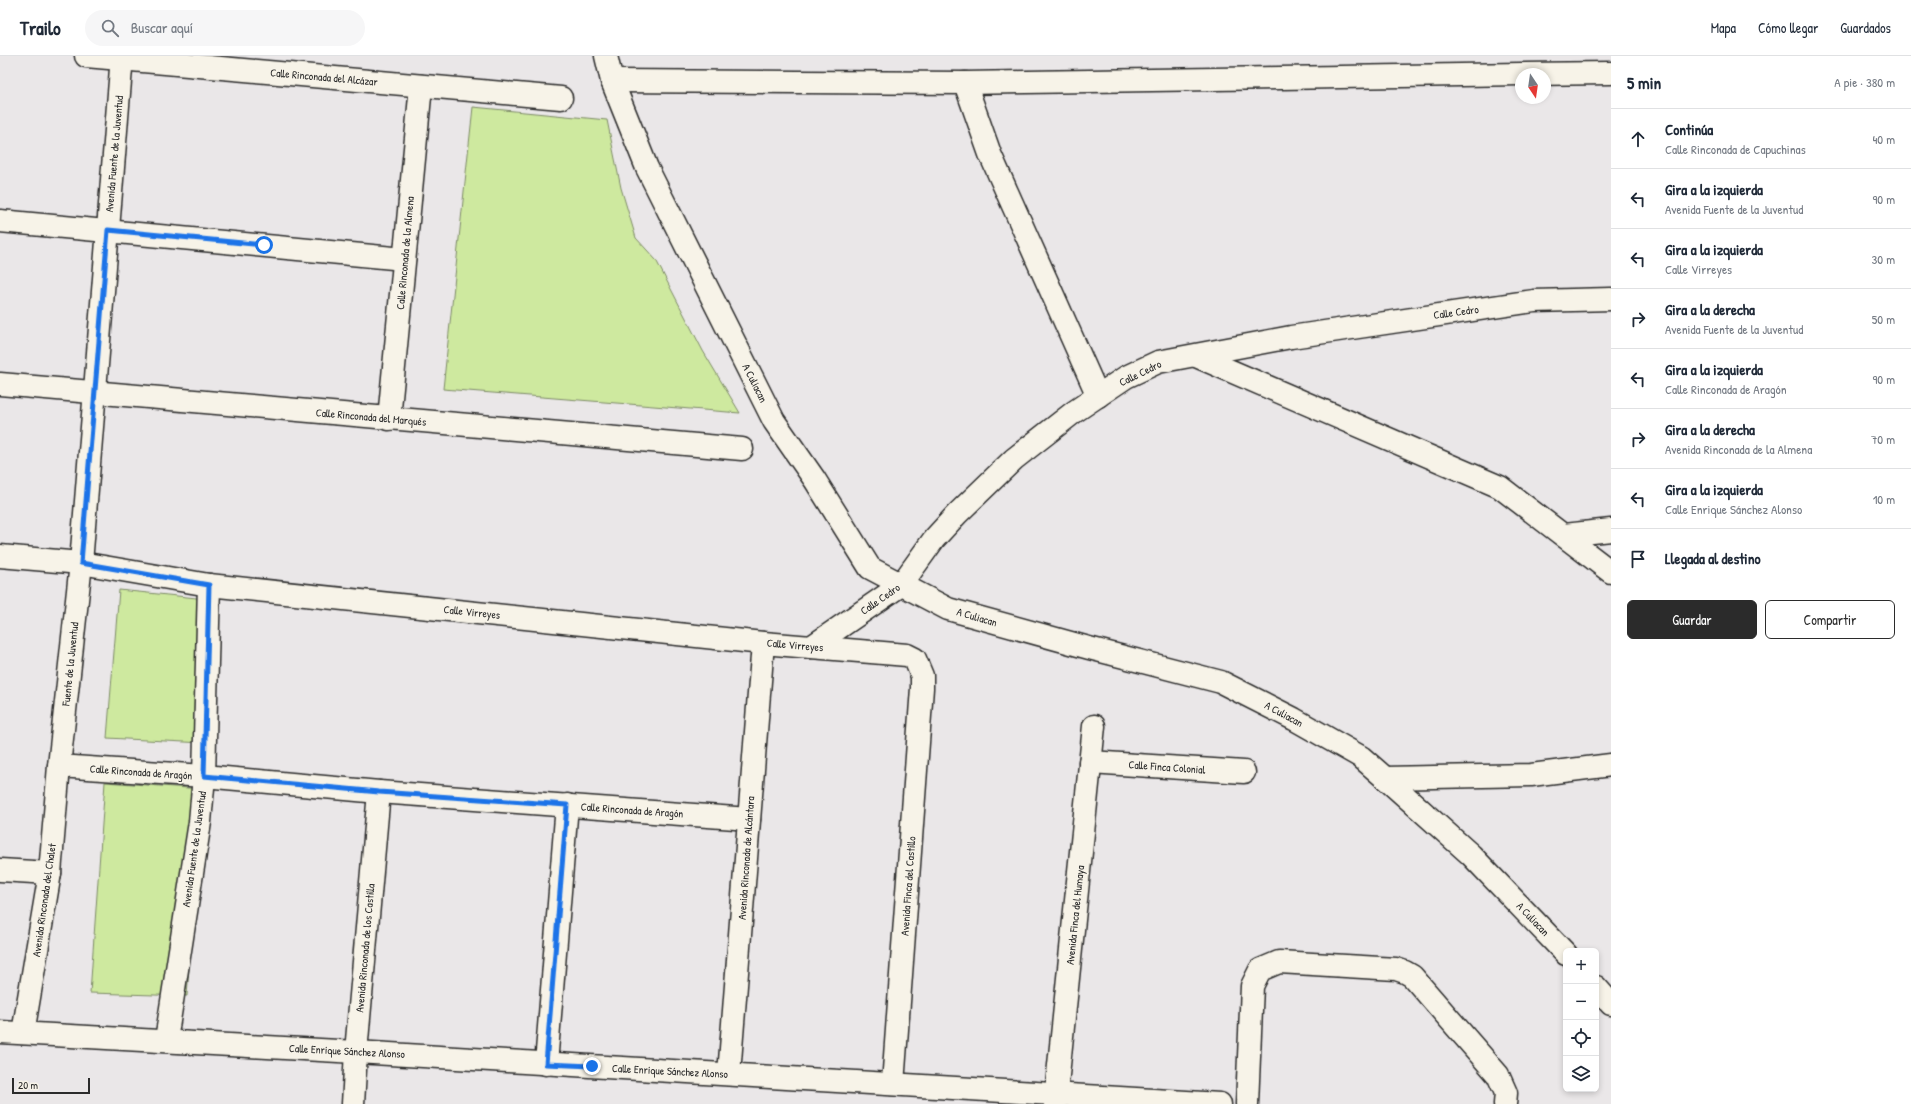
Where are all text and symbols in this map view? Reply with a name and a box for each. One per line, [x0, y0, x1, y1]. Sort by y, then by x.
search box [85, 10, 365, 46]
text: Trailo [20, 15, 61, 41]
icon: search [99, 17, 121, 39]
text: Buscar aquí [131, 17, 193, 38]
text: Mapa [1711, 18, 1736, 37]
text: Cómo llegar [1758, 18, 1818, 37]
text: Guardados [1840, 18, 1891, 37]
street label: Calle Rinconada del Alcázar [270, 65, 379, 89]
north arrow [1515, 68, 1551, 104]
text: 5 min [1627, 71, 1661, 94]
text: A pie · 380 m [1834, 73, 1895, 91]
street label: Avenida Fuente de la Juventud [102, 94, 126, 213]
text: Continúa [1665, 119, 1713, 140]
icon: ahead [1627, 128, 1649, 150]
text: 40 m [1872, 130, 1895, 148]
text: Calle Rinconada de Capuchinas [1665, 140, 1806, 158]
text: Gira a la izquierda [1665, 179, 1763, 200]
icon: left [1627, 188, 1649, 210]
text: 90 m [1873, 190, 1895, 208]
street label: Calle Rinconada de la Almena [393, 195, 417, 310]
text: Avenida Fuente de la Juventud [1665, 200, 1803, 218]
route start [255, 236, 273, 254]
text: Gira a la izquierda [1665, 239, 1763, 260]
icon: left [1627, 248, 1649, 270]
text: 30 m [1872, 250, 1895, 268]
text: Calle Virreyes [1665, 260, 1732, 278]
text: Gira a la derecha [1665, 299, 1755, 320]
street label: Calle Cedro [1433, 302, 1480, 322]
icon: right [1627, 308, 1649, 330]
text: 50 m [1872, 310, 1895, 328]
text: Avenida Fuente de la Juventud [1665, 320, 1803, 338]
street label: Calle Cedro [1117, 357, 1164, 389]
text: Gira a la izquierda [1665, 359, 1763, 380]
street label: A Culiacan [739, 361, 771, 405]
icon: left [1627, 368, 1649, 390]
text: 90 m [1873, 370, 1895, 388]
text: Calle Rinconada de Aragón [1665, 380, 1787, 398]
street label: Calle Rinconada del Marqués [315, 405, 427, 429]
text: Gira a la derecha [1665, 419, 1755, 440]
icon: right [1627, 428, 1649, 450]
text: 70 m [1871, 430, 1895, 448]
text: Avenida Rinconada de la Almena [1665, 440, 1812, 458]
text: Gira a la izquierda [1665, 479, 1763, 500]
icon: left [1627, 488, 1649, 510]
text: 10 m [1873, 490, 1895, 508]
text: Calle Enrique Sánchez Alonso [1665, 500, 1802, 518]
icon: arrive [1627, 548, 1649, 570]
text: Llegada al destino [1665, 548, 1761, 569]
street label: Calle Cedro [857, 580, 903, 618]
button: Guardar [1627, 600, 1757, 639]
button: Compartir [1765, 600, 1895, 639]
street label: Calle Virreyes [443, 602, 501, 622]
street label: A Culiacan [955, 605, 999, 629]
street label: Fuente de la Juventud [59, 621, 81, 708]
street label: Calle Virreyes [766, 636, 824, 654]
street label: A Culiacan [1262, 698, 1306, 730]
street label: Calle Finca Colonial [1128, 757, 1206, 777]
street label: Calle Rinconada de Aragón [89, 761, 193, 783]
street label: Avenida Fuente de la Juventud [179, 789, 209, 908]
street label: Avenida Rinconada de Alcántara [735, 795, 757, 920]
street label: Calle Rinconada de Aragón [580, 799, 684, 821]
street label: Avenida Finca del Castillo [898, 835, 918, 936]
street label: Avenida Rinconada del Chalet [29, 842, 59, 958]
street label: Avenida Finca del Humaya [1063, 864, 1087, 965]
street label: Avenida Rinconada de los Castilla [352, 882, 378, 1013]
street label: A Culiacan [1514, 899, 1552, 939]
map controls [1563, 948, 1599, 1092]
button: + [1563, 948, 1599, 984]
button: − [1563, 984, 1599, 1020]
button: locate [1563, 1020, 1599, 1056]
street label: Calle Enrique Sánchez Alonso [289, 1041, 406, 1061]
button: layers [1563, 1056, 1599, 1092]
route end [583, 1057, 601, 1075]
street label: Calle Enrique Sánchez Alonso [612, 1061, 729, 1081]
scale bar [12, 1076, 90, 1095]
text: 20 m [18, 1078, 38, 1092]

